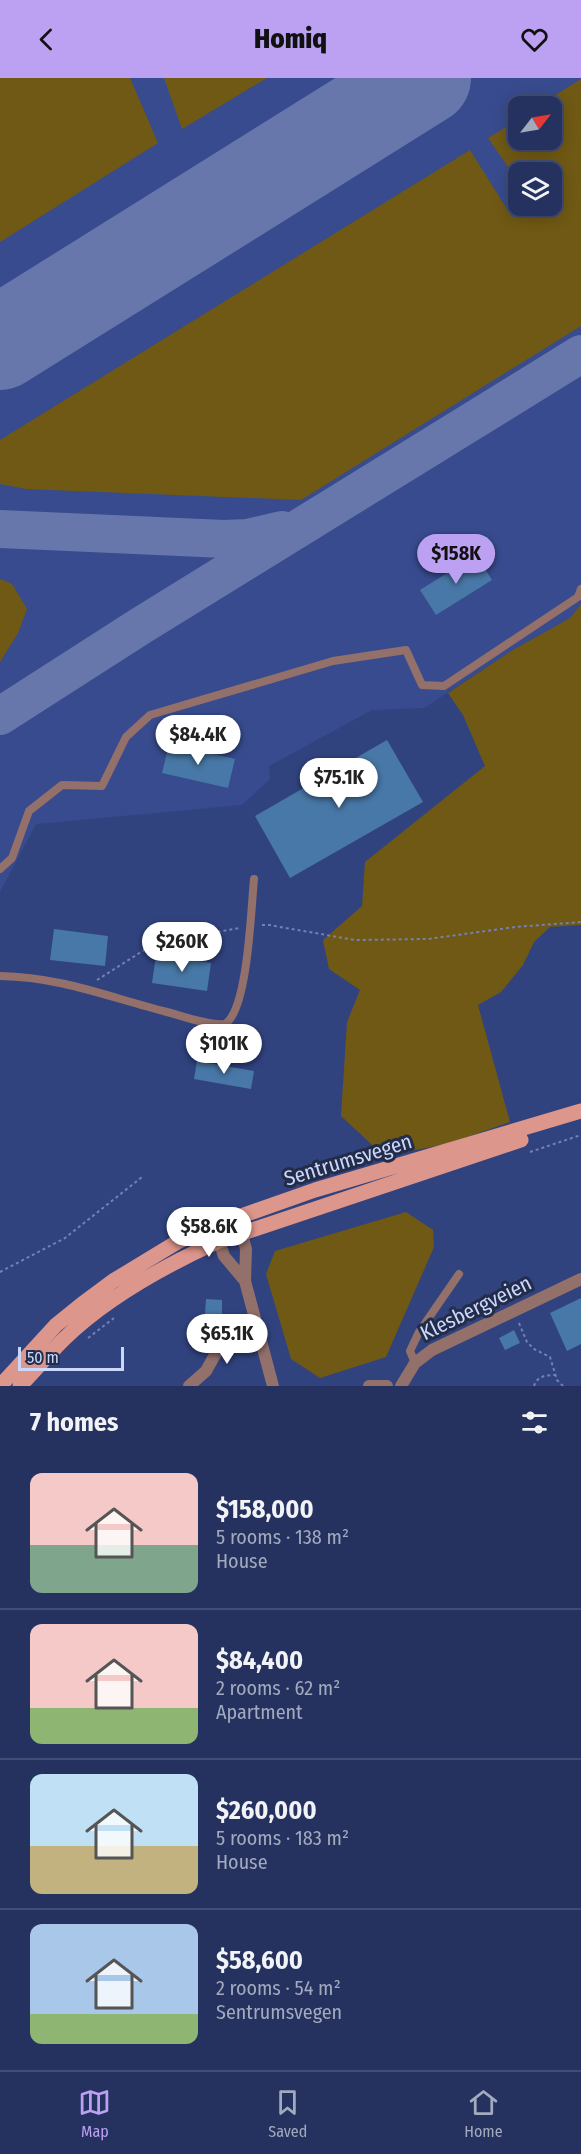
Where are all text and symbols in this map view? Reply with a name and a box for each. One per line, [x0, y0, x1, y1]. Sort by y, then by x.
icon: back [30, 23, 63, 56]
text: Homiq [254, 23, 327, 55]
icon: heart [518, 23, 551, 56]
north arrow [508, 96, 562, 150]
map controls [508, 96, 562, 216]
button: layers [508, 162, 562, 216]
pin: $158K [414, 534, 498, 585]
text: $158K [431, 541, 481, 565]
pin: $84.4K [149, 715, 247, 766]
text: $84.4K [170, 722, 226, 746]
pin: $75.1K [290, 758, 388, 809]
text: $75.1K [314, 765, 364, 789]
pin: $260K [140, 922, 224, 973]
text: $260K [156, 929, 208, 953]
pin: $101K [182, 1024, 266, 1075]
text: $101K [200, 1031, 248, 1055]
street label: Sentrumsvegen [281, 1128, 415, 1192]
pin: $58.6K [160, 1207, 258, 1258]
text: $58.6K [181, 1214, 237, 1238]
street label: Klesbergveien [416, 1270, 536, 1346]
pin: $65.1K [178, 1314, 276, 1365]
text: $65.1K [201, 1321, 253, 1345]
scale bar [18, 1344, 124, 1372]
text: 50 m [27, 1348, 59, 1367]
icon: filters [518, 1406, 551, 1439]
text: 7 homes [30, 1407, 118, 1438]
text: $158,000 [216, 1494, 314, 1525]
icon: home [78, 1497, 150, 1569]
text: 5 rooms · 138 m² [216, 1525, 349, 1549]
text: House [216, 1549, 268, 1573]
text: $84,400 [216, 1645, 303, 1676]
icon: home [78, 1648, 150, 1720]
text: 2 rooms · 62 m² [216, 1676, 340, 1700]
text: Apartment [216, 1700, 303, 1724]
text: $260,000 [216, 1795, 317, 1826]
icon: home [78, 1798, 150, 1870]
text: 5 rooms · 183 m² [216, 1826, 349, 1850]
text: House [216, 1850, 268, 1874]
text: $58,600 [216, 1945, 303, 1976]
icon: home [78, 1948, 150, 2020]
text: 2 rooms · 54 m² [216, 1976, 341, 2000]
text: Sentrumsvegen [216, 2000, 342, 2024]
tab: Map [78, 2086, 111, 2141]
tab: Saved [268, 2086, 307, 2141]
tab: Home [464, 2086, 503, 2141]

